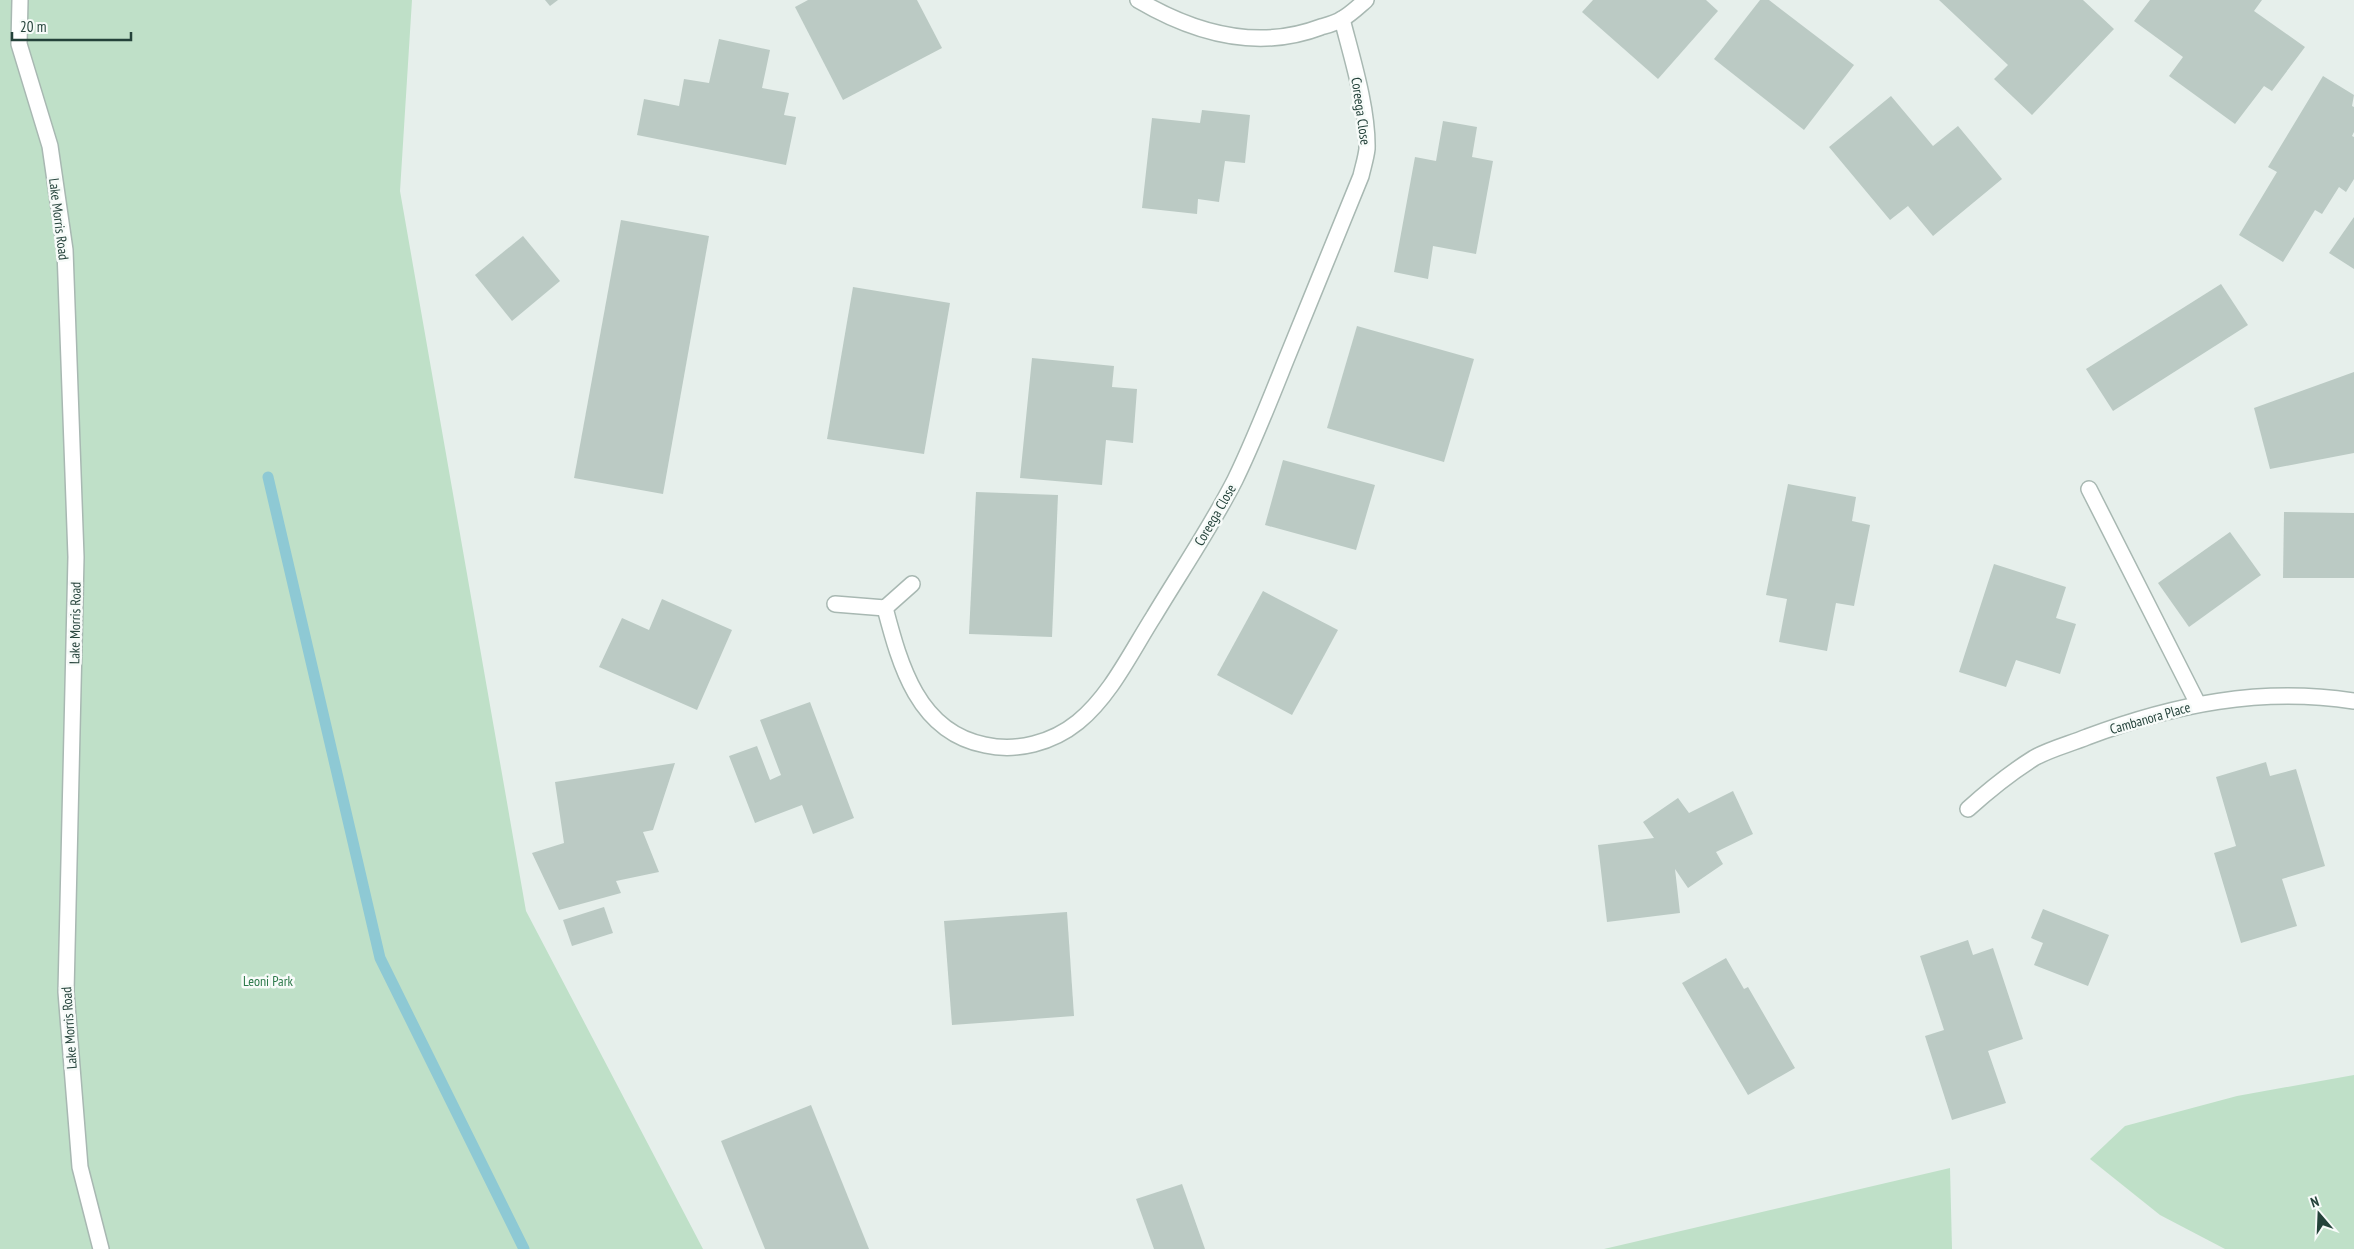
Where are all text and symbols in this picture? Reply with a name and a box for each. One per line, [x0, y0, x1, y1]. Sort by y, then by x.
scale bar [12, 10, 131, 42]
text: 20 m [20, 17, 46, 36]
street label: Coreega Close [1347, 76, 1375, 146]
street label: Lake Morris Road [45, 177, 73, 261]
street label: Coreega Close [1190, 481, 1240, 549]
street label: Lake Morris Road [65, 582, 85, 664]
street label: Cambanora Place [2108, 698, 2193, 738]
park label: Leoni Park [243, 972, 293, 990]
street label: Lake Morris Road [57, 986, 81, 1070]
north arrow [2294, 1189, 2344, 1239]
text: N [2308, 1192, 2321, 1211]

